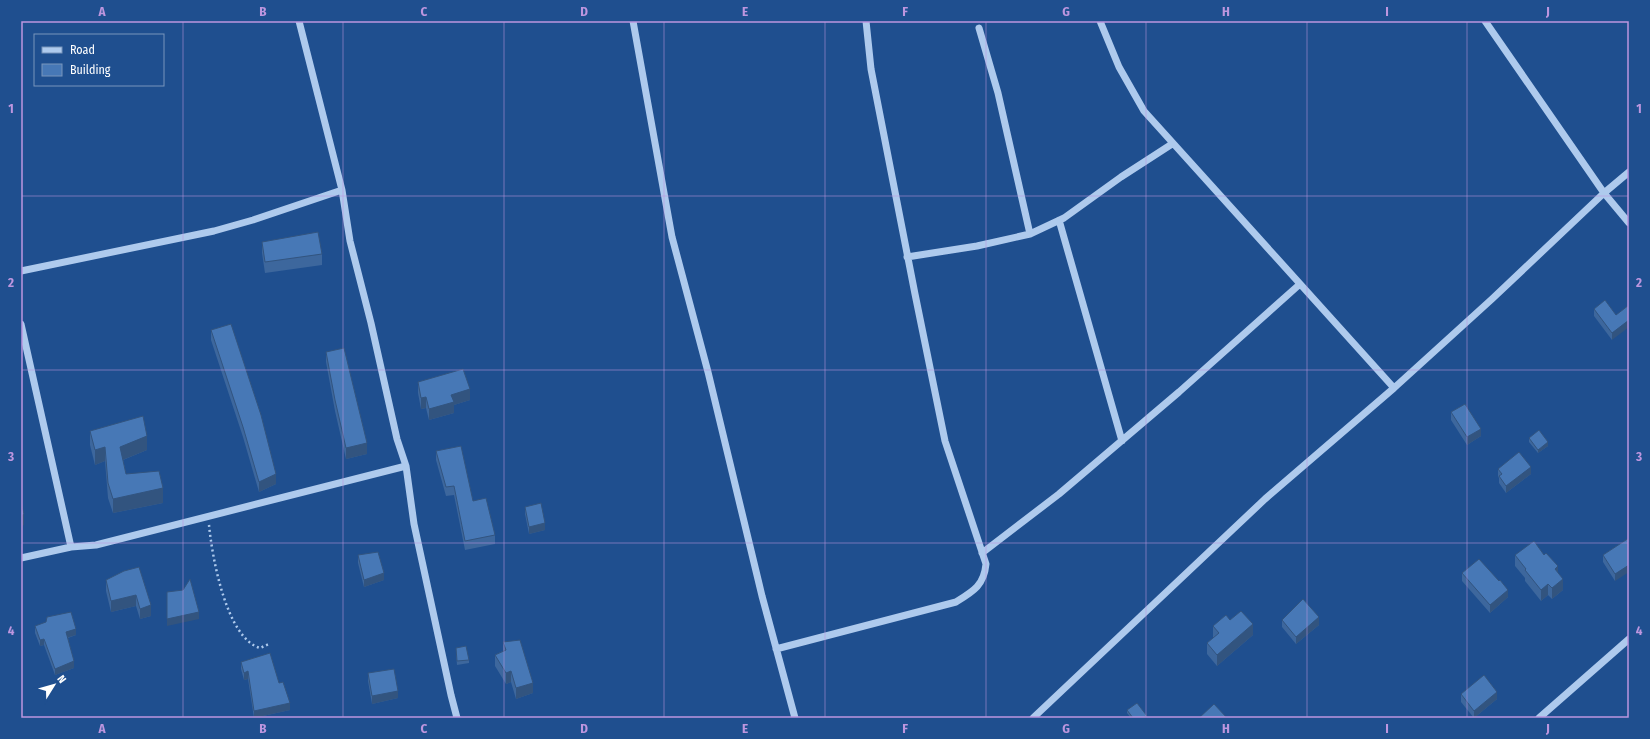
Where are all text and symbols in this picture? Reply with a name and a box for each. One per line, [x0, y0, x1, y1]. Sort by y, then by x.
text: A [97, 4, 106, 19]
text: B [259, 4, 267, 19]
text: C [421, 4, 428, 19]
text: D [580, 4, 588, 19]
text: E [742, 4, 748, 19]
text: F [902, 4, 908, 19]
text: G [1062, 4, 1070, 19]
text: H [1222, 4, 1230, 19]
text: I [1385, 4, 1389, 19]
text: J [1545, 4, 1550, 19]
legend [34, 34, 164, 86]
text: Road [70, 43, 95, 57]
text: Building [70, 63, 111, 77]
text: 1 [8, 101, 14, 116]
text: 1 [1636, 101, 1642, 116]
text: 2 [7, 275, 14, 290]
text: 2 [1635, 275, 1642, 290]
text: 3 [7, 449, 14, 464]
text: 3 [1635, 449, 1642, 464]
text: 4 [8, 623, 15, 638]
text: 4 [1636, 623, 1643, 638]
north arrow [34, 665, 74, 705]
text: N [54, 673, 69, 686]
text: A [97, 721, 106, 736]
text: B [259, 721, 267, 736]
text: C [421, 721, 428, 736]
text: D [580, 721, 588, 736]
text: E [742, 721, 748, 736]
text: F [902, 721, 908, 736]
text: G [1062, 721, 1070, 736]
text: H [1222, 721, 1230, 736]
text: I [1385, 721, 1389, 736]
text: J [1545, 721, 1550, 736]

